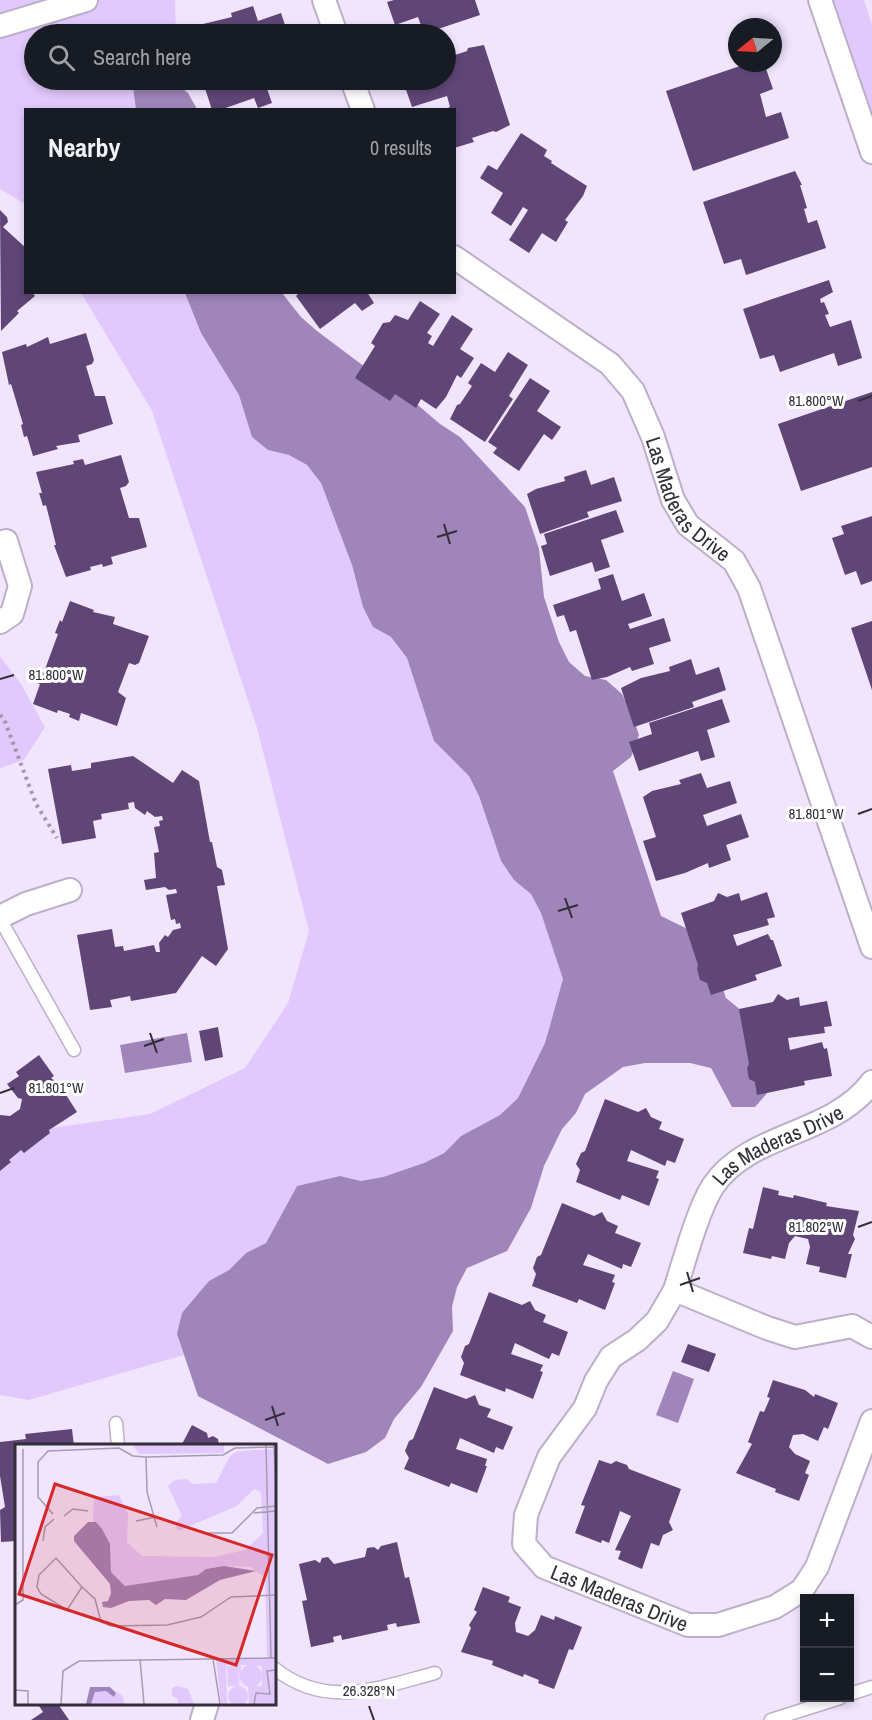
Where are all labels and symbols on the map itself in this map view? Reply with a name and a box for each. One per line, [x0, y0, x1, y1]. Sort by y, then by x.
north arrow [728, 18, 782, 72]
text: 81.800°W [788, 390, 844, 411]
street label: Las Maderas Drive [639, 433, 737, 568]
text: 81.800°W [28, 664, 84, 685]
text: 81.801°W [788, 803, 844, 824]
text: 81.801°W [28, 1077, 84, 1098]
street label: Las Maderas Drive [705, 1098, 848, 1191]
text: 81.802°W [788, 1216, 844, 1237]
inset map [15, 1444, 276, 1705]
street label: Las Maderas Drive [547, 1557, 693, 1638]
text: 26.328°N [343, 1680, 395, 1701]

